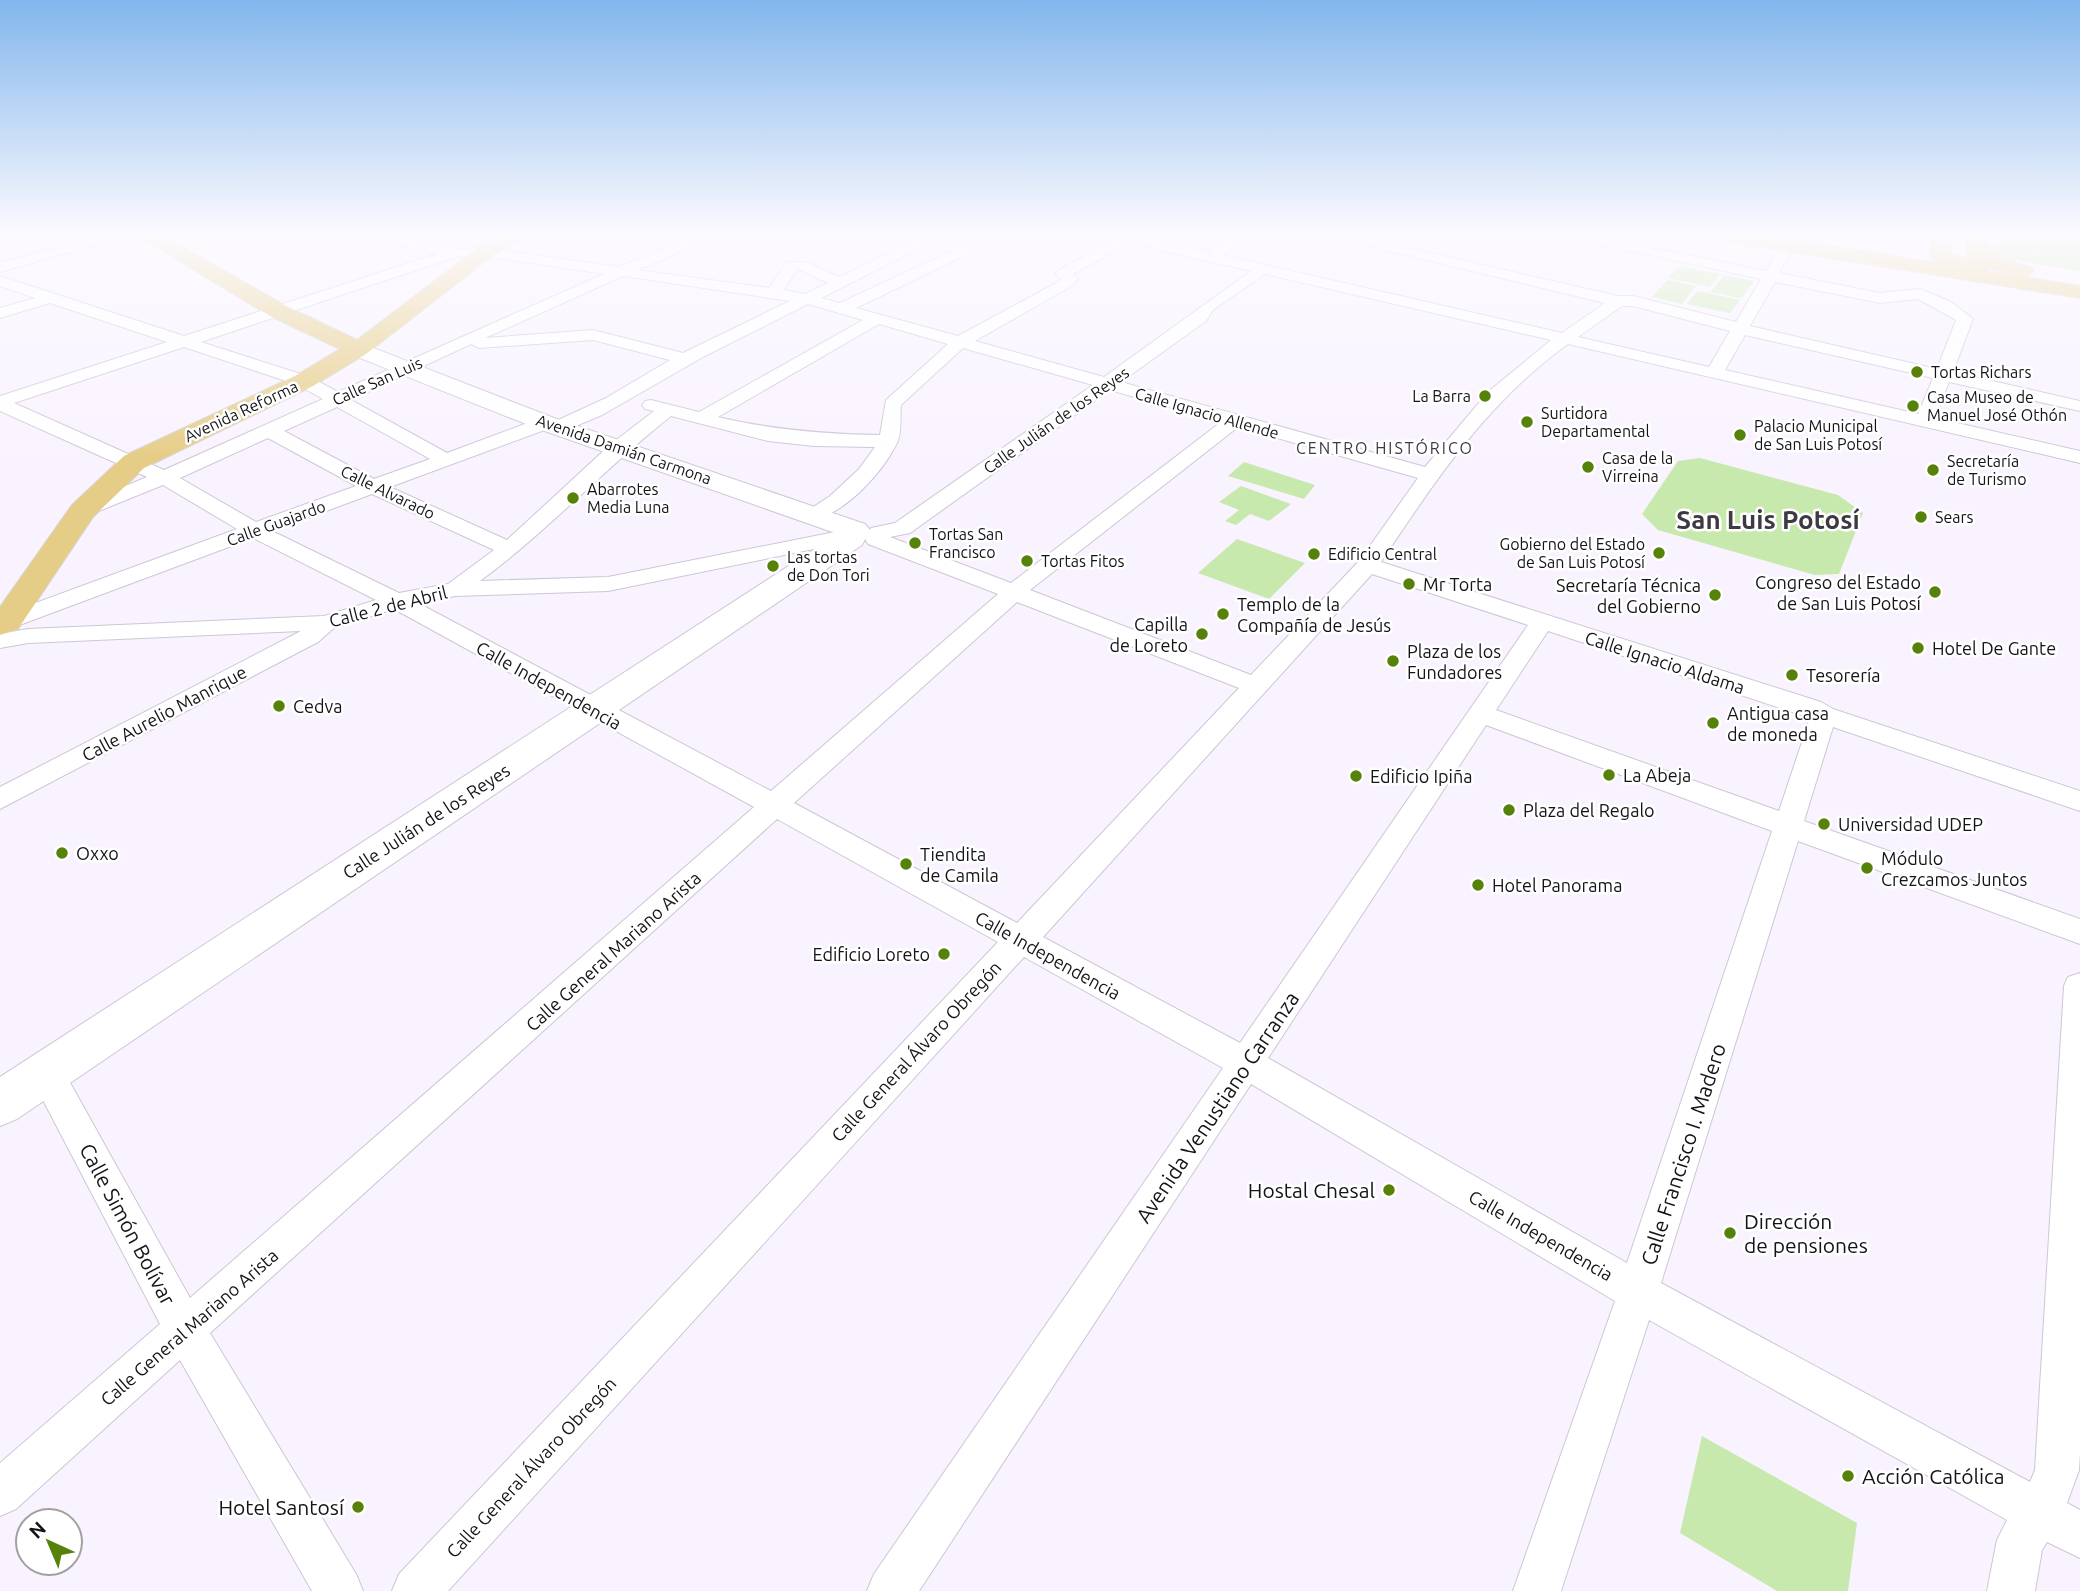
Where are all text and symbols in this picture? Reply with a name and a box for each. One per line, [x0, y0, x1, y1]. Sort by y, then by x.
street label: Calle San Luis [329, 353, 425, 409]
street label: Calle Julián de los Reyes [980, 363, 1132, 477]
place label: Tortas Richars [1931, 363, 2031, 381]
marker: Tortas Richars [1909, 364, 1925, 380]
street label: Avenida Reforma [181, 377, 301, 445]
street label: Calle Ignacio Allende [1133, 384, 1281, 442]
place label: La Barra [1412, 387, 1471, 405]
marker: La Barra [1477, 388, 1493, 404]
place label: Casa Museo de Manuel José Othón [1927, 388, 2067, 424]
marker: Casa Museo de Manuel José Othón [1905, 398, 1921, 414]
place label: Surtidora Departamental [1541, 404, 1650, 440]
street label: Avenida Damián Carmona [534, 411, 714, 487]
marker: Surtidora Departamental [1519, 414, 1535, 430]
place label: Palacio Municipal de San Luis Potosí [1754, 417, 1883, 453]
marker: Palacio Municipal de San Luis Potosí [1732, 427, 1748, 443]
district label: CENTRO HISTÓRICO [1296, 438, 1474, 457]
place label: Casa de la Virreina [1602, 449, 1673, 485]
place label: Secretaría de Turismo [1947, 452, 2027, 488]
marker: Casa de la Virreina [1580, 459, 1596, 475]
street label: Calle Alvarado [338, 461, 438, 523]
marker: Secretaría de Turismo [1925, 462, 1941, 478]
place label: Abarrotes Media Luna [587, 480, 670, 516]
marker: Abarrotes Media Luna [565, 490, 581, 506]
street label: Calle Guajardo [224, 497, 328, 549]
district label: San Luis Potosí [1676, 505, 1860, 534]
place label: Sears [1935, 508, 1974, 526]
marker: Sears [1913, 509, 1929, 525]
place label: Tortas San Francisco [929, 525, 1003, 561]
marker: Tortas San Francisco [907, 535, 923, 551]
place label: Gobierno del Estado de San Luis Potosí [1500, 535, 1646, 571]
place label: Edificio Central [1328, 545, 1437, 563]
marker: Gobierno del Estado de San Luis Potosí [1651, 545, 1667, 561]
marker: Edificio Central [1306, 546, 1322, 562]
place label: Las tortas de Don Tori [787, 548, 870, 584]
place label: Tortas Fitos [1041, 552, 1125, 570]
marker: Tortas Fitos [1019, 553, 1035, 569]
marker: Las tortas de Don Tori [765, 558, 781, 574]
place label: Congreso del Estado de San Luis Potosí [1755, 572, 1922, 613]
place label: Mr Torta [1423, 574, 1492, 594]
place label: Secretaría Técnica del Gobierno [1556, 575, 1701, 616]
marker: Mr Torta [1401, 576, 1417, 592]
street label: Calle 2 de Abril [327, 582, 449, 630]
marker: Congreso del Estado de San Luis Potosí [1927, 584, 1943, 600]
marker: Secretaría Técnica del Gobierno [1707, 587, 1723, 603]
place label: Templo de la Compañía de Jesús [1237, 594, 1391, 635]
marker: Templo de la Compañía de Jesús [1215, 606, 1231, 622]
place label: Capilla de Loreto [1109, 614, 1188, 655]
marker: Capilla de Loreto [1194, 626, 1210, 642]
street label: Calle Ignacio Aldama [1583, 627, 1747, 697]
street label: Calle Independencia [473, 637, 625, 733]
place label: Hotel De Gante [1932, 638, 2056, 658]
marker: Hotel De Gante [1910, 640, 1926, 656]
place label: Plaza de los Fundadores [1407, 641, 1502, 682]
marker: Plaza de los Fundadores [1385, 653, 1401, 669]
street label: Calle Aurelio Manrique [78, 661, 250, 765]
place label: Tesorería [1806, 665, 1881, 685]
marker: Tesorería [1784, 667, 1800, 683]
place label: Cedva [293, 696, 343, 716]
marker: Cedva [271, 698, 287, 714]
place label: Antigua casa de moneda [1727, 703, 1829, 744]
marker: Antigua casa de moneda [1705, 715, 1721, 731]
street label: Calle Julián de los Reyes [339, 759, 513, 882]
place label: La Abeja [1623, 765, 1691, 785]
place label: Edificio Ipiña [1370, 766, 1473, 786]
marker: La Abeja [1601, 767, 1617, 783]
marker: Edificio Ipiña [1348, 768, 1364, 784]
place label: Plaza del Regalo [1523, 800, 1655, 820]
marker: Plaza del Regalo [1501, 802, 1517, 818]
place label: Universidad UDEP [1838, 814, 1983, 834]
marker: Universidad UDEP [1816, 816, 1832, 832]
place label: Oxxo [76, 843, 119, 863]
place label: Tiendita de Camila [920, 844, 999, 885]
marker: Oxxo [54, 845, 70, 861]
place label: Módulo Crezcamos Juntos [1881, 848, 2027, 889]
marker: Tiendita de Camila [898, 856, 914, 872]
marker: Módulo Crezcamos Juntos [1859, 860, 1875, 876]
street label: Calle General Mariano Arista [522, 867, 704, 1035]
place label: Hotel Panorama [1492, 875, 1622, 895]
marker: Hotel Panorama [1470, 877, 1486, 893]
street label: Calle Independencia [972, 907, 1124, 1003]
place label: Edificio Loreto [813, 944, 930, 964]
marker: Edificio Loreto [936, 946, 952, 962]
street label: Calle General Álvaro Obregón [826, 956, 1005, 1145]
street label: Avenida Venustiano Carranza [1131, 987, 1303, 1227]
street label: Calle Francisco I. Madero [1636, 1040, 1730, 1268]
street label: Calle Simón Bolívar [75, 1139, 181, 1309]
place label: Hostal Chesal [1248, 1178, 1375, 1202]
marker: Hostal Chesal [1381, 1182, 1397, 1198]
street label: Calle Independencia [1466, 1186, 1616, 1284]
place label: Dirección de pensiones [1744, 1209, 1868, 1257]
marker: Dirección de pensiones [1722, 1225, 1738, 1241]
street label: Calle General Mariano Arista [96, 1245, 282, 1409]
street label: Calle General Álvaro Obregón [441, 1372, 620, 1561]
place label: Acción Católica [1862, 1464, 2005, 1488]
marker: Acción Católica [1840, 1468, 1856, 1484]
place label: Hotel Santosí [218, 1495, 345, 1519]
marker: Hotel Santosí [350, 1499, 366, 1515]
north arrow [14, 1507, 84, 1577]
text: N [24, 1517, 50, 1543]

